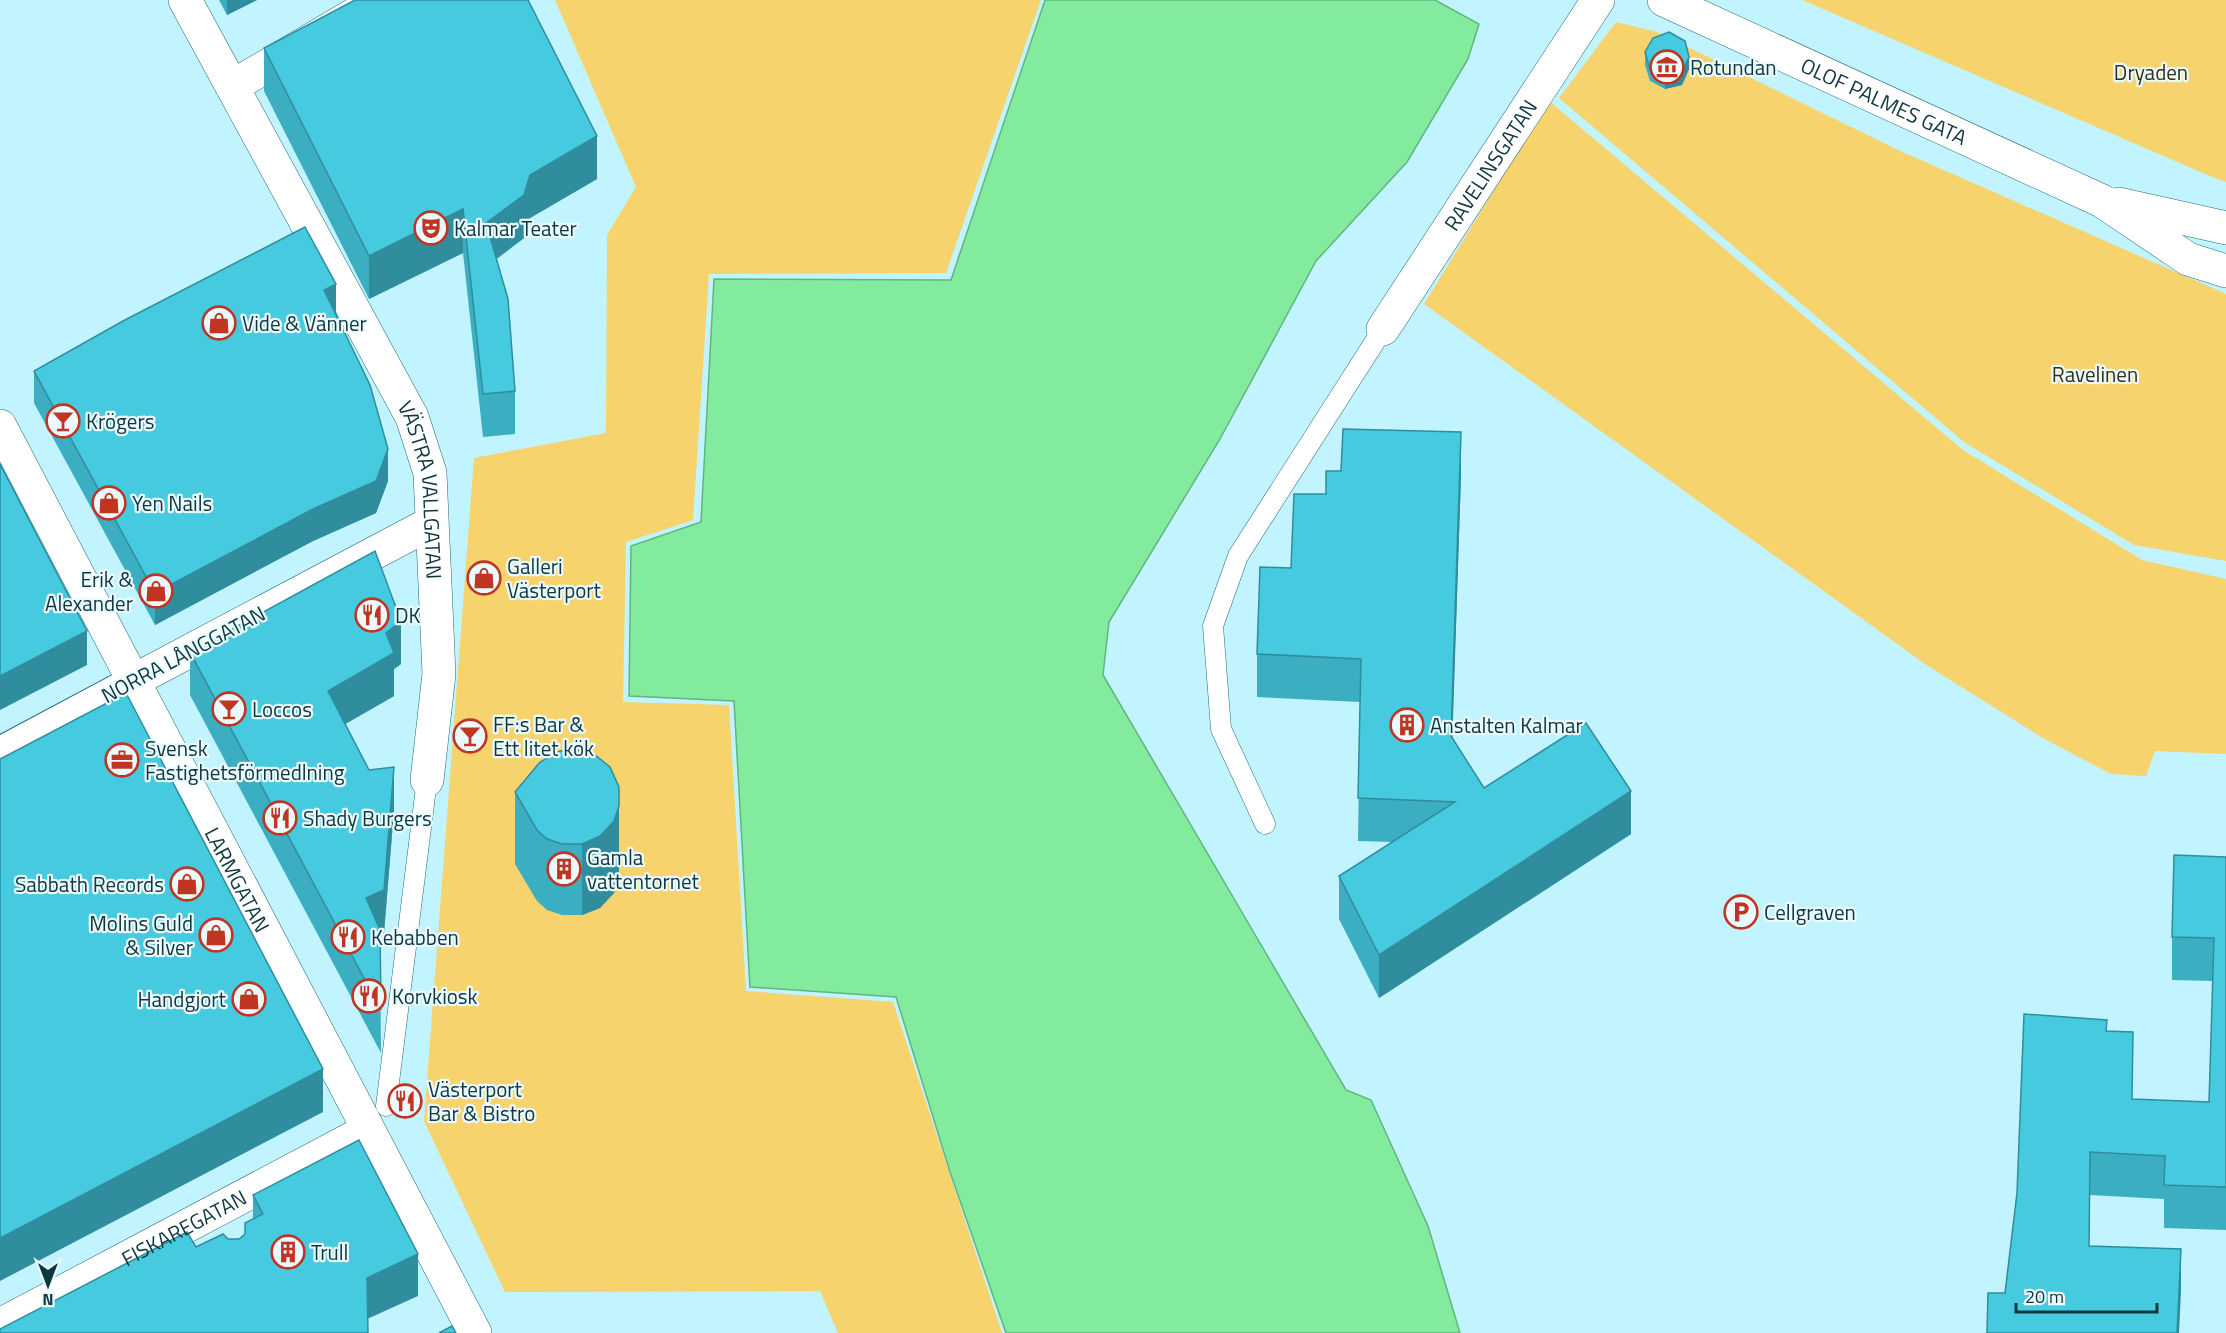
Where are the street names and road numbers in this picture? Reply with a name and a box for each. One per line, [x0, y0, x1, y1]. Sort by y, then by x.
street label: OLOF PALMES GATA [1796, 49, 1973, 153]
street label: RAVELINSGATAN [1436, 93, 1545, 237]
street label: VÄSTRA VALLGATAN [390, 395, 451, 580]
street label: NORRA LÅNGGATAN [95, 597, 271, 711]
street label: LARMGATAN [197, 821, 278, 938]
street label: FISKAREGATAN [115, 1181, 252, 1274]

